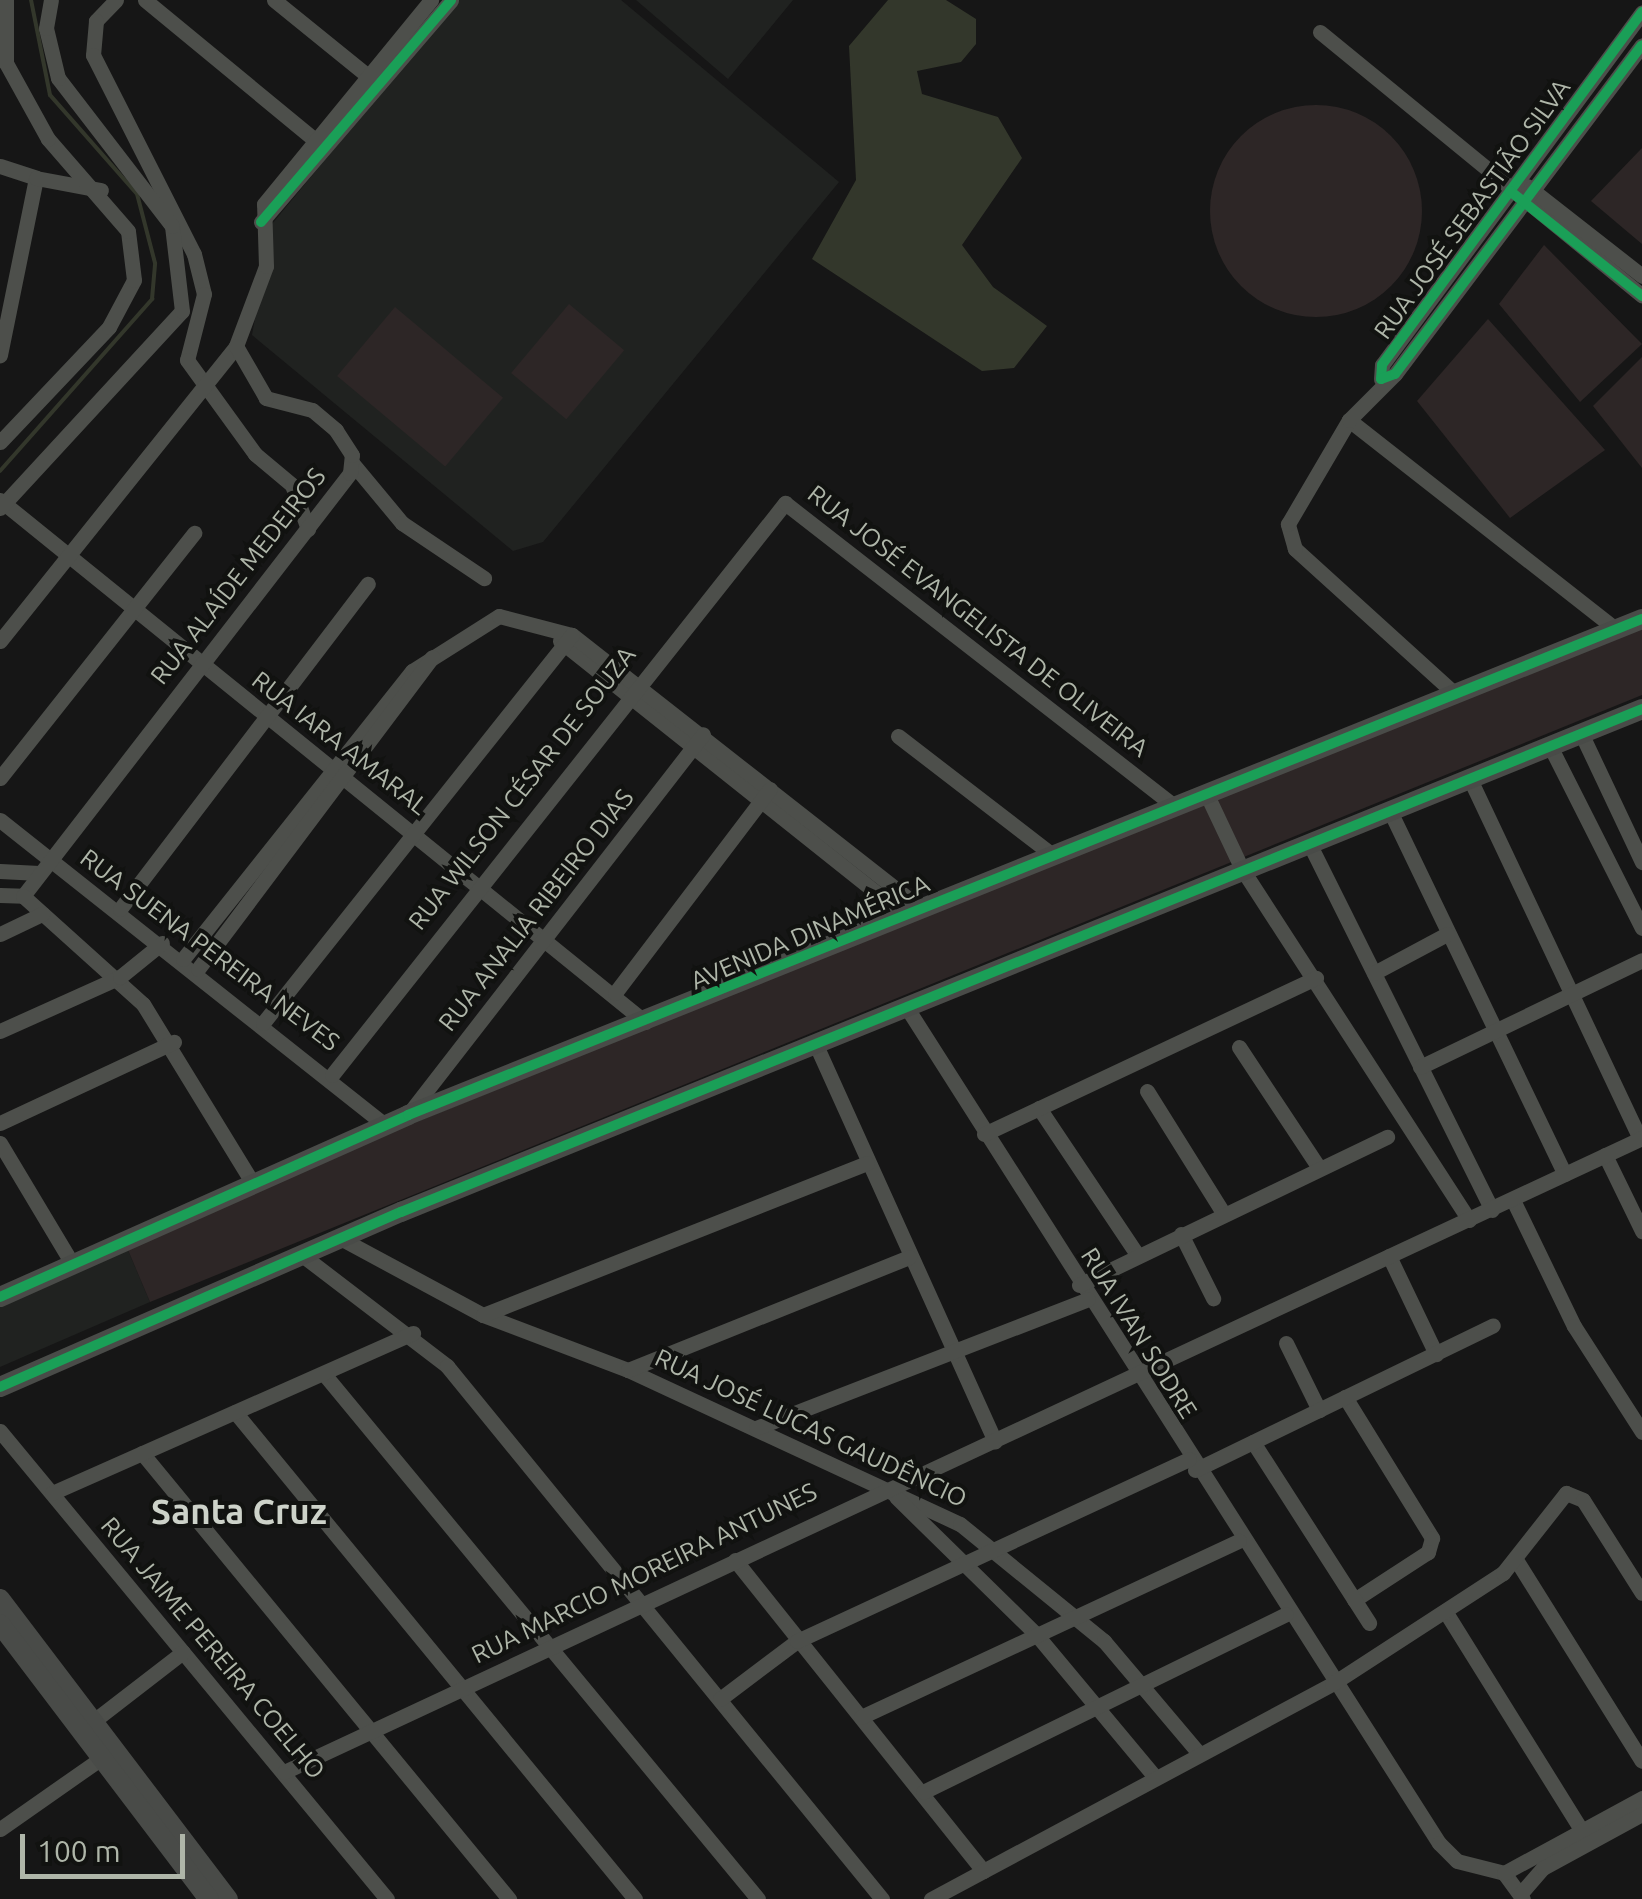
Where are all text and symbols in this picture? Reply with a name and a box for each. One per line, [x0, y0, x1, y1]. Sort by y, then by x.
street label: RUA JOSÉ SEBASTIÃO SILVA [1368, 73, 1576, 345]
street label: RUA ALAÍDE MEDEIROS [144, 462, 332, 690]
street label: RUA JOSÉ EVANGELISTA DE OLIVEIRA [802, 479, 1154, 763]
street label: RUA WILSON CÉSAR DE SOUZA [402, 640, 642, 936]
street label: RUA IARA AMARAL [246, 665, 434, 821]
street label: RUA ANALIA RIBEIRO DIAS [432, 783, 640, 1037]
street label: RUA SUENA PEREIRA NEVES [74, 843, 346, 1057]
street label: AVENIDA DINAMÉRICA [686, 868, 934, 996]
street label: RUA IVAN SODRE [1075, 1242, 1203, 1424]
street label: RUA JOSÉ LUCAS GAUDÊNCIO [650, 1342, 972, 1514]
street label: RUA MARCIO MOREIRA ANTUNES [467, 1476, 821, 1670]
district label: Santa Cruz [151, 1490, 327, 1532]
street label: RUA JAIME PEREIRA COELHO [95, 1511, 331, 1785]
scale bar [25, 1814, 190, 1876]
text: 100 m [37, 1834, 121, 1868]

